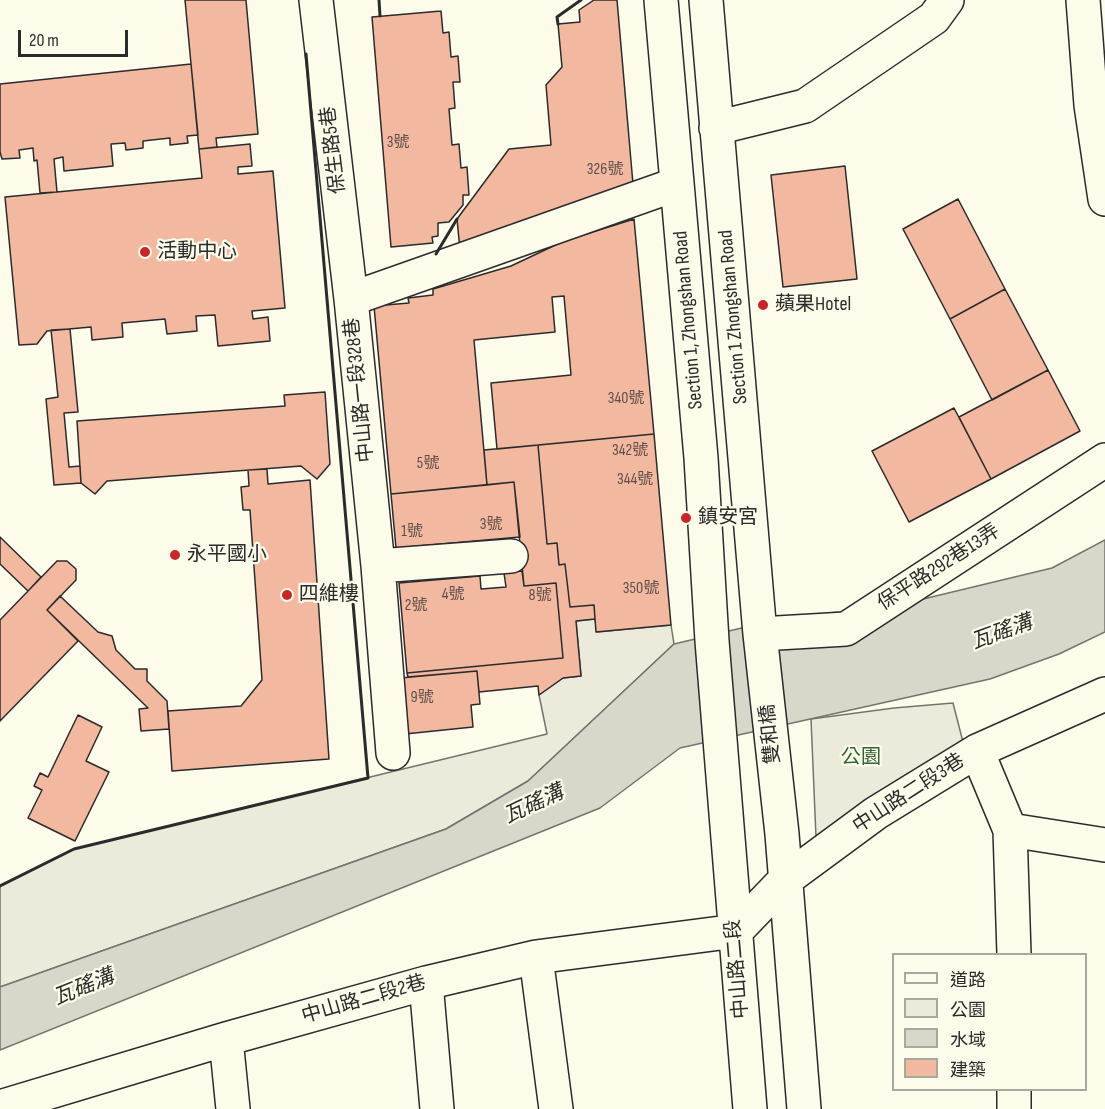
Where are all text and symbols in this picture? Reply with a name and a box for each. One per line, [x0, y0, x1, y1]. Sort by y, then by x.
scale bar [21, 18, 130, 56]
text: 20 m [29, 30, 59, 51]
street label: 保生路5巷 [317, 105, 351, 195]
house number: 3號 [387, 133, 409, 153]
house number: 326號 [587, 160, 623, 180]
street label: Section 1 Zhongshan Road [714, 229, 754, 405]
street label: Section 1, Zhongshan Road [669, 230, 709, 410]
place label: 活動中心 [157, 240, 237, 264]
marker: 活動中心 [138, 245, 152, 259]
place label: 蘋果Hotel [775, 293, 851, 317]
marker: 蘋果Hotel [756, 298, 770, 312]
street label: 中山路一段328巷 [340, 316, 380, 464]
house number: 340號 [608, 389, 644, 409]
house number: 342號 [612, 441, 648, 461]
house number: 5號 [417, 454, 439, 474]
house number: 344號 [617, 470, 653, 490]
place label: 鎮安宮 [698, 506, 758, 530]
marker: 鎮安宮 [679, 511, 693, 525]
house number: 3號 [480, 515, 502, 535]
street label: 保平路292巷13弄 [873, 520, 1005, 616]
house number: 1號 [401, 522, 423, 542]
place label: 永平國小 [187, 543, 267, 567]
marker: 永平國小 [168, 548, 182, 562]
house number: 350號 [623, 579, 659, 599]
place label: 四維樓 [299, 583, 359, 607]
house number: 4號 [442, 585, 464, 605]
house number: 8號 [528, 586, 552, 606]
marker: 四維樓 [280, 588, 294, 602]
house number: 2號 [405, 596, 427, 616]
water label: 瓦磘溝 [968, 610, 1036, 656]
house number: 9號 [410, 688, 434, 708]
street label: 雙和橋 [756, 703, 786, 765]
park label: 公園 [841, 746, 881, 770]
street label: 中山路二段3巷 [849, 749, 969, 839]
water label: 瓦磘溝 [500, 780, 568, 830]
street label: 中山路二段 [722, 918, 754, 1020]
legend [892, 953, 1087, 1091]
water label: 瓦磘溝 [50, 965, 118, 1011]
text: 道路 [950, 970, 986, 991]
street label: 中山路二段2巷 [299, 971, 429, 1029]
text: 公園 [950, 1000, 986, 1021]
text: 水域 [950, 1030, 986, 1051]
text: 建築 [950, 1060, 986, 1081]

